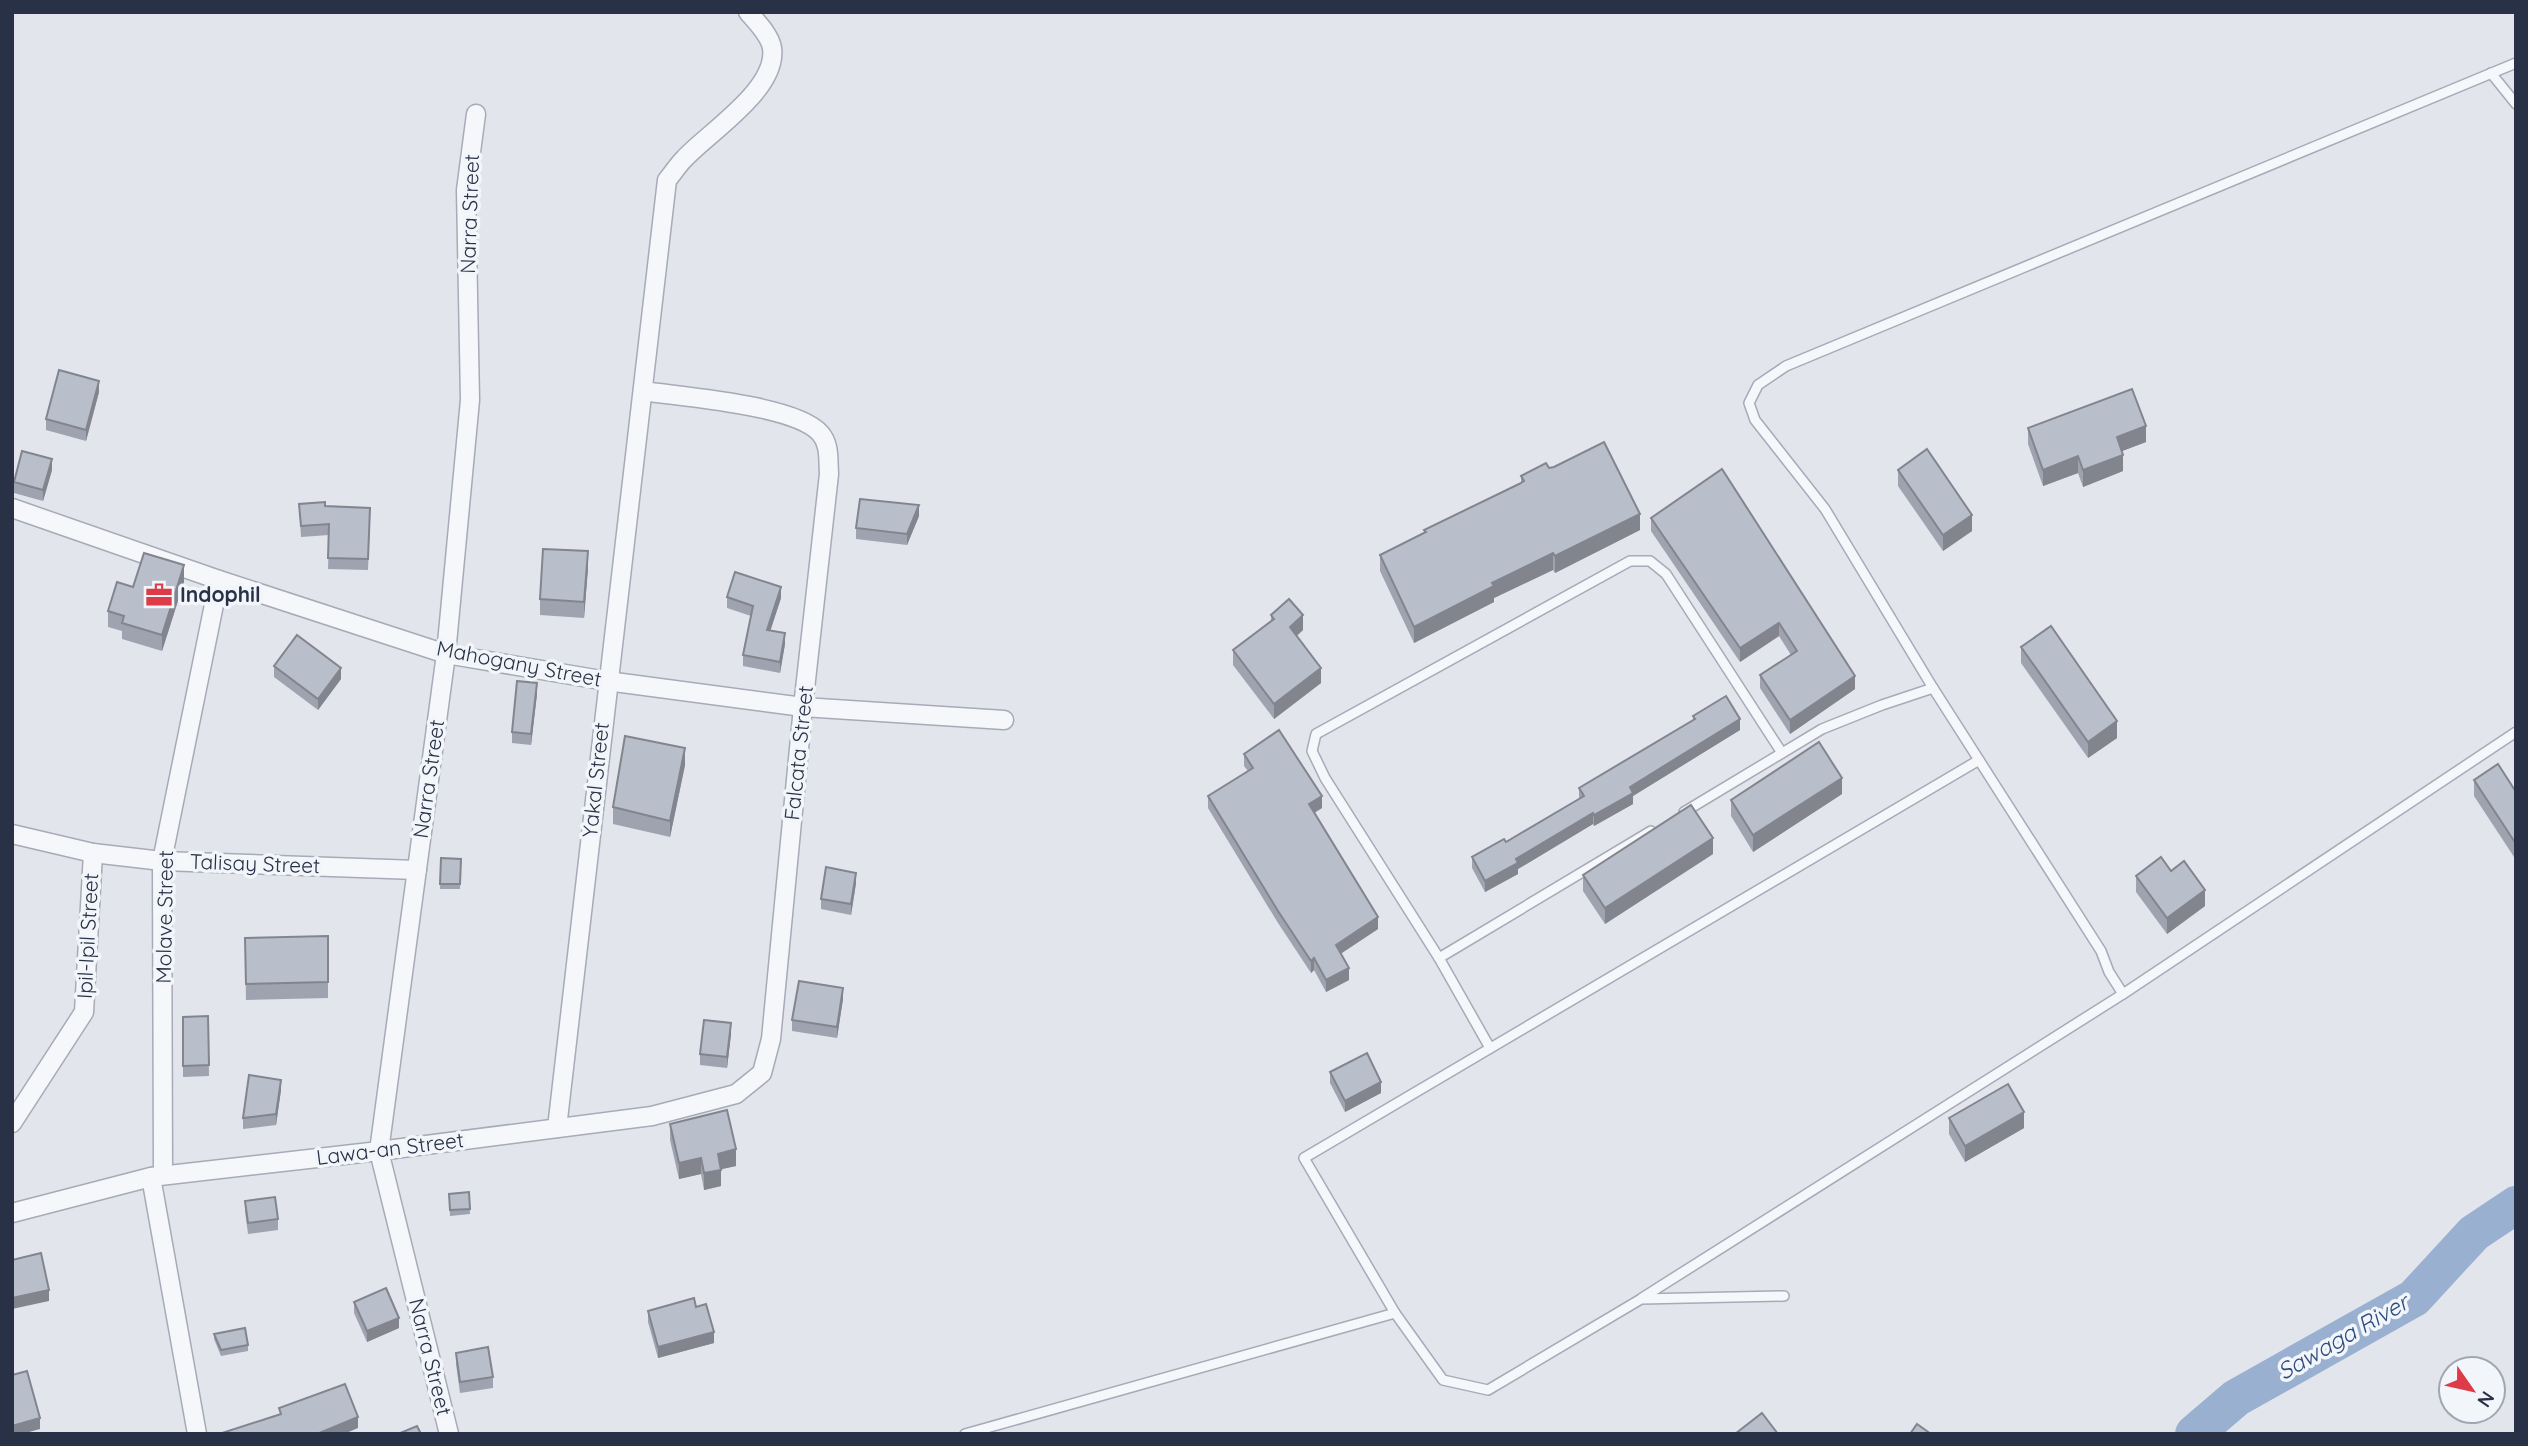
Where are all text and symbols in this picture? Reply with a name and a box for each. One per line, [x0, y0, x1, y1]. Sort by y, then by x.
street label: Narra Street [454, 154, 484, 274]
office icon: Indophil [144, 580, 174, 610]
place label: Indophil [180, 581, 261, 607]
street label: Mahogany Street [434, 634, 604, 692]
street label: Falcata Street [778, 684, 818, 822]
street label: Narra Street [407, 718, 449, 840]
street label: Yakal Street [576, 721, 614, 839]
street label: Talisay Street [189, 848, 321, 878]
street label: Molave Street [150, 850, 178, 984]
street label: Ipil-Ipil Street [71, 872, 103, 1000]
street label: Lawa-an Street [315, 1126, 465, 1170]
water label: Sawaga River [2272, 1286, 2416, 1386]
street label: Narra Street [404, 1295, 458, 1418]
north arrow [2437, 1355, 2507, 1425]
text: N [2472, 1387, 2500, 1412]

